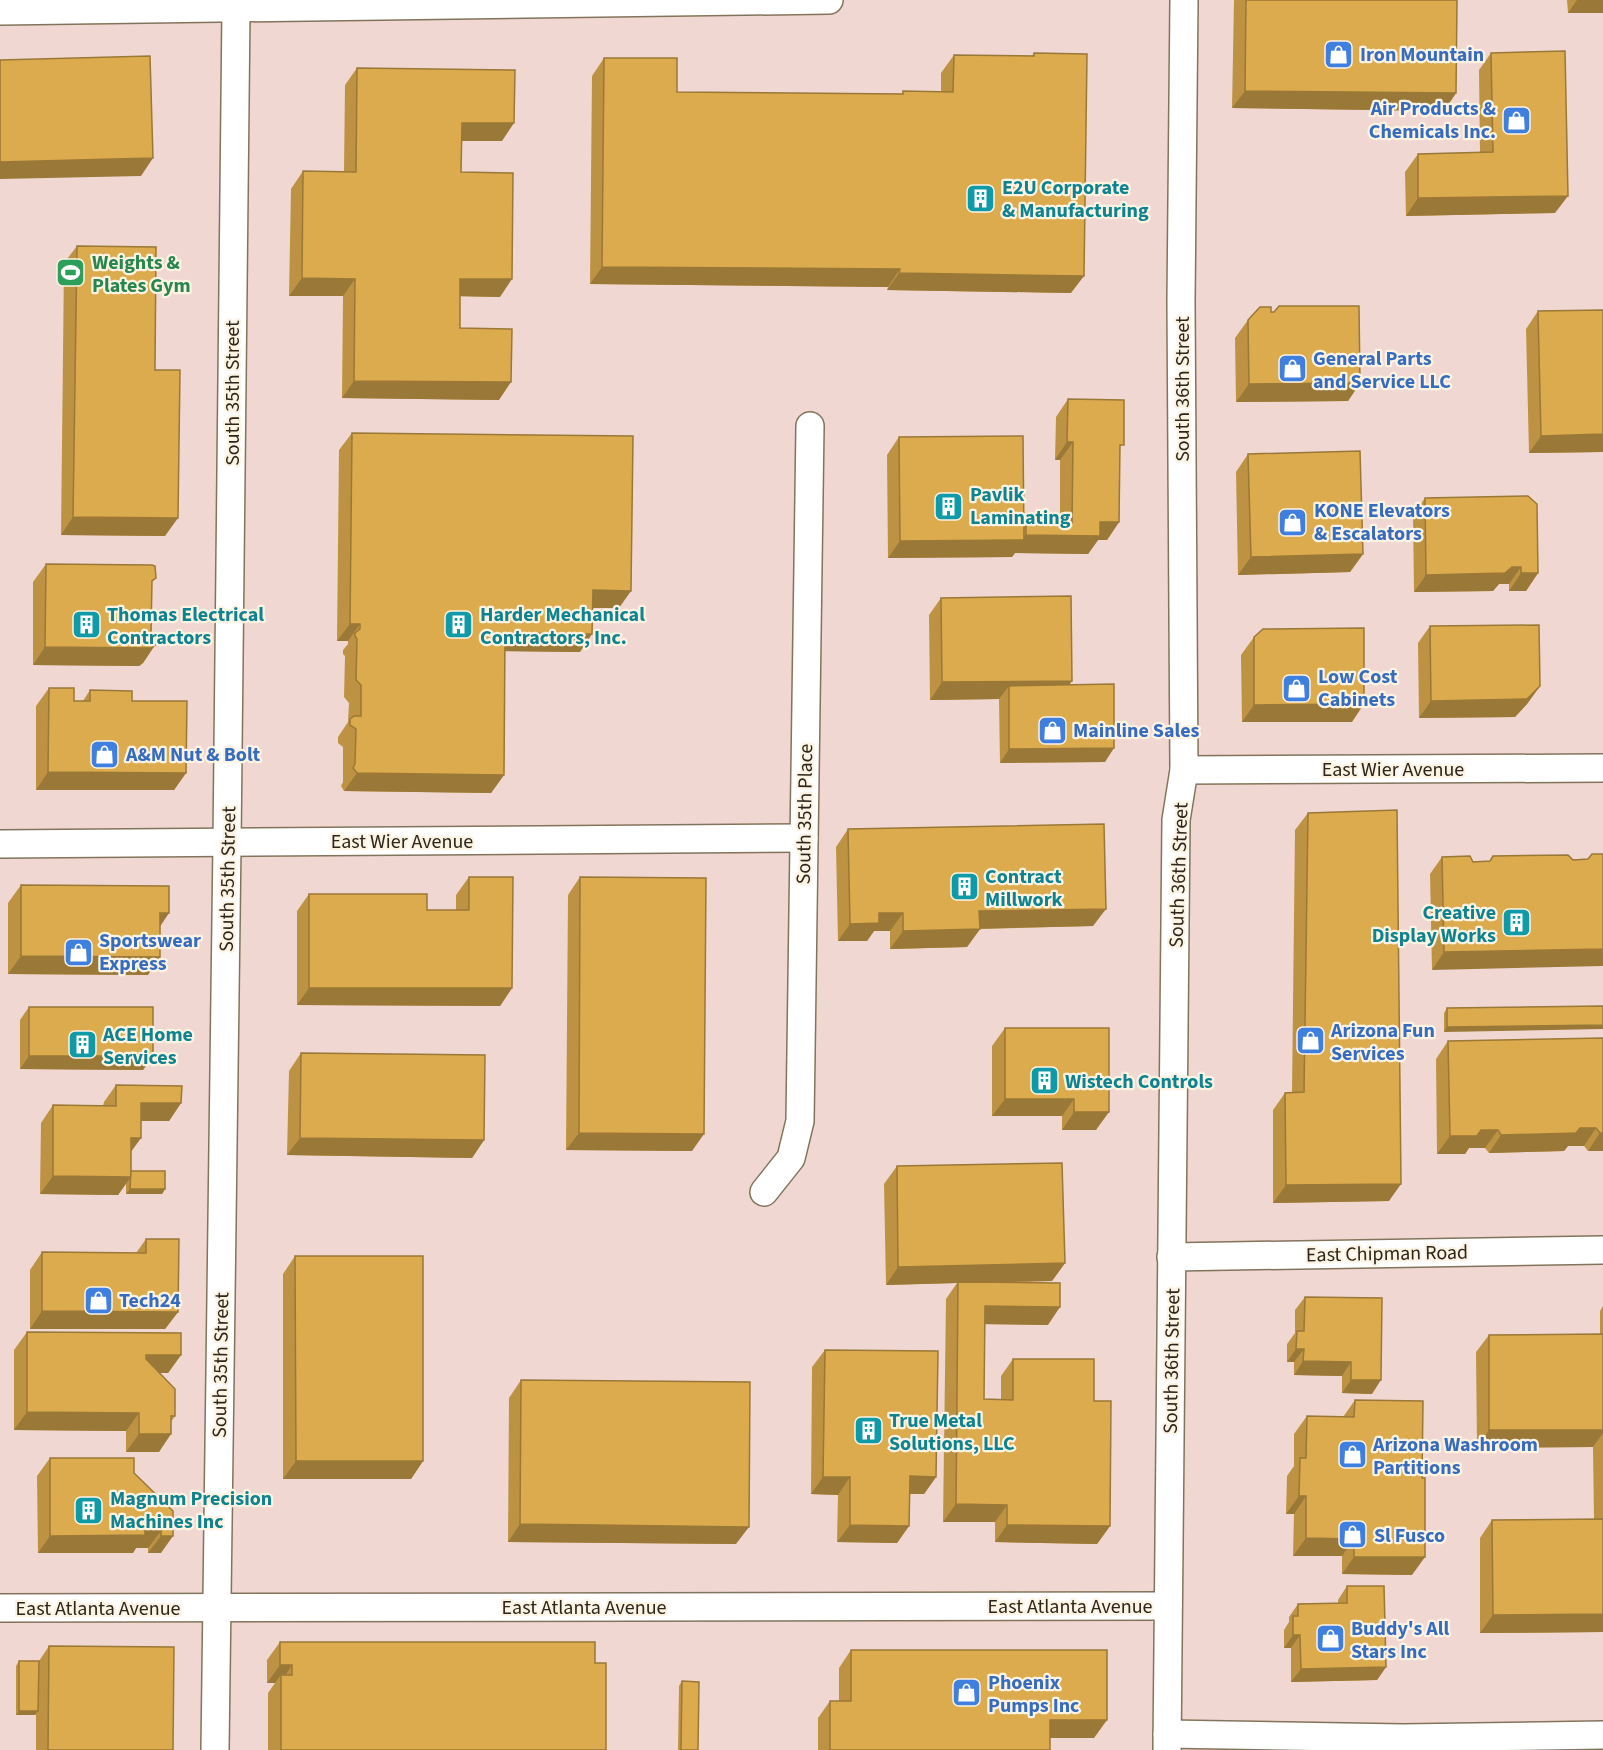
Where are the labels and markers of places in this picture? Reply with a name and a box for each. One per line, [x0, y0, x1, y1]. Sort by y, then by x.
shop icon: Iron Mountain [1323, 38, 1355, 70]
place label: Iron Mountain [1360, 41, 1484, 69]
place label: Air Products & Chemicals Inc. [1369, 95, 1496, 146]
shop icon: Air Products & Chemicals Inc. [1501, 104, 1533, 136]
place label: E2U Corporate & Manufacturing [1002, 174, 1149, 225]
building icon: E2U Corporate & Manufacturing [965, 183, 997, 215]
place label: Weights & Plates Gym [92, 249, 191, 300]
sports icon: Weights & Plates Gym [55, 257, 87, 289]
place label: General Parts and Service LLC [1313, 345, 1451, 396]
shop icon: General Parts and Service LLC [1276, 353, 1308, 385]
place label: Pavlik Laminating [970, 481, 1071, 532]
building icon: Pavlik Laminating [933, 490, 965, 522]
place label: KONE Elevators & Escalators [1314, 497, 1450, 548]
shop icon: KONE Elevators & Escalators [1277, 506, 1309, 538]
place label: Thomas Electrical Contractors [107, 601, 264, 652]
place label: Harder Mechanical Contractors, Inc. [480, 601, 645, 652]
building icon: Thomas Electrical Contractors [70, 609, 102, 641]
building icon: Harder Mechanical Contractors, Inc. [443, 609, 475, 641]
place label: Low Cost Cabinets [1318, 663, 1398, 714]
shop icon: Low Cost Cabinets [1281, 672, 1313, 704]
shop icon: Mainline Sales [1036, 714, 1068, 746]
place label: Mainline Sales [1073, 717, 1200, 745]
shop icon: A&M Nut & Bolt [89, 738, 121, 770]
place label: A&M Nut & Bolt [125, 741, 261, 769]
place label: Contract Millwork [985, 863, 1063, 914]
building icon: Contract Millwork [948, 871, 980, 903]
place label: Creative Display Works [1372, 899, 1496, 950]
building icon: Creative Display Works [1501, 907, 1533, 939]
place label: Sportswear Express [99, 927, 201, 978]
shop icon: Sportswear Express [62, 936, 94, 968]
place label: Arizona Fun Services [1330, 1017, 1435, 1068]
place label: ACE Home Services [102, 1021, 193, 1072]
shop icon: Arizona Fun Services [1294, 1025, 1326, 1057]
building icon: ACE Home Services [66, 1029, 98, 1061]
building icon: Wistech Controls [1028, 1065, 1060, 1097]
place label: Wistech Controls [1065, 1068, 1213, 1096]
shop icon: Tech24 [82, 1284, 114, 1316]
place label: Tech24 [119, 1287, 181, 1315]
place label: True Metal Solutions, LLC [889, 1407, 1015, 1458]
building icon: True Metal Solutions, LLC [852, 1415, 884, 1447]
place label: Arizona Washroom Partitions [1372, 1431, 1538, 1482]
shop icon: Arizona Washroom Partitions [1336, 1439, 1368, 1471]
place label: Magnum Precision Machines Inc [110, 1485, 272, 1536]
building icon: Magnum Precision Machines Inc [73, 1494, 105, 1526]
shop icon: Sl Fusco [1337, 1519, 1369, 1551]
place label: Sl Fusco [1374, 1522, 1445, 1550]
place label: Buddy's All Stars Inc [1351, 1615, 1449, 1666]
shop icon: Buddy's All Stars Inc [1314, 1623, 1346, 1655]
place label: Phoenix Pumps Inc [988, 1669, 1079, 1720]
shop icon: Phoenix Pumps Inc [951, 1677, 983, 1709]

